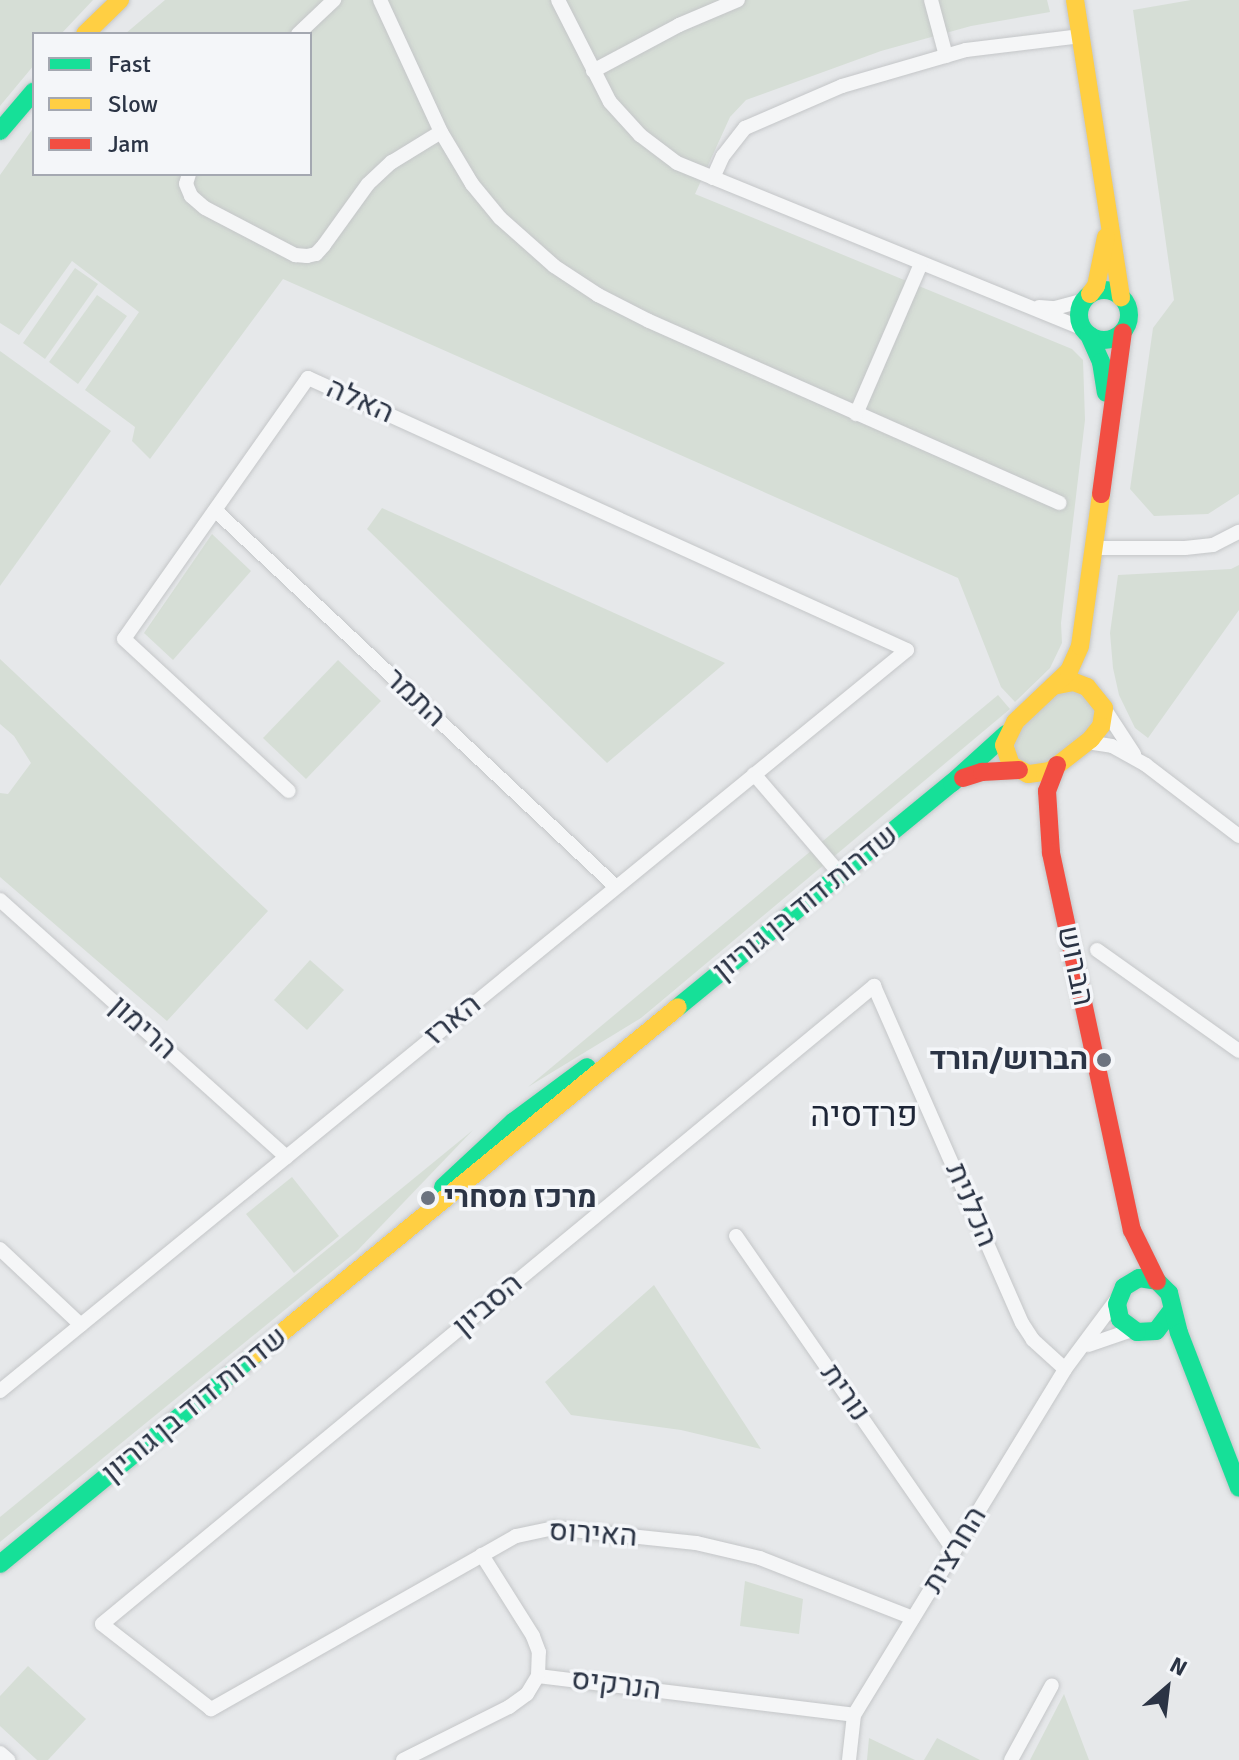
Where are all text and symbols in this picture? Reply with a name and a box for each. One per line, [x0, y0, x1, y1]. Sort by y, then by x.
legend [32, 32, 312, 176]
text: Fast [108, 49, 151, 79]
text: Slow [108, 89, 158, 119]
text: Jam [108, 129, 149, 159]
street label: האלה [321, 370, 399, 432]
street label: התמר [377, 661, 453, 735]
street label: שדרות דוד בן גוריון [706, 817, 906, 989]
street label: הברוש [1049, 923, 1101, 1009]
street label: הארז [417, 986, 489, 1054]
street label: הרימון [102, 989, 184, 1067]
place label: הברוש/הורד [929, 1042, 1088, 1078]
marker: הברוש/הורד [1095, 1051, 1113, 1069]
district label: פרדסיה [810, 1096, 918, 1136]
street label: הכלנית [937, 1158, 1005, 1252]
place label: מרכז מסחרי [444, 1180, 597, 1216]
marker: מרכז מסחרי [419, 1189, 437, 1207]
street label: הסביון [446, 1266, 530, 1344]
street label: שדרות דוד בן גוריון [95, 1319, 295, 1491]
street label: נורית [812, 1357, 878, 1429]
street label: החרצית [915, 1500, 995, 1600]
street label: האירוס [548, 1513, 638, 1555]
north arrow [1127, 1648, 1207, 1728]
text: N [1165, 1651, 1192, 1682]
street label: הנרקיס [569, 1662, 663, 1708]

